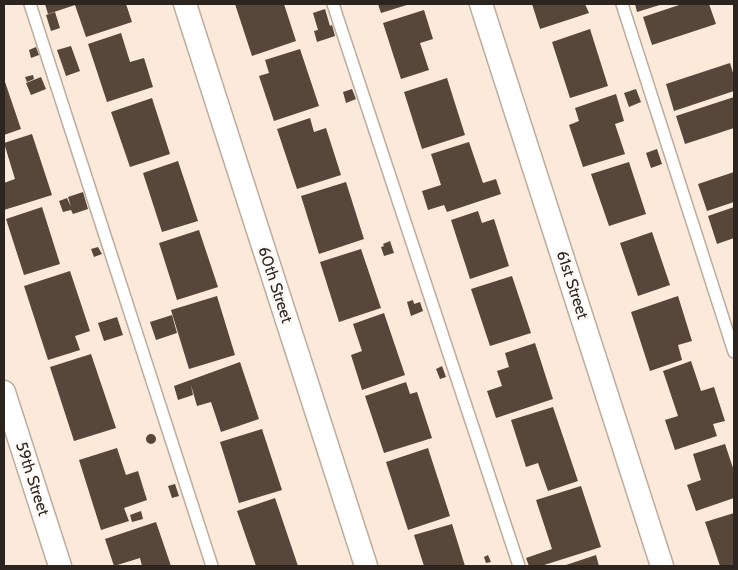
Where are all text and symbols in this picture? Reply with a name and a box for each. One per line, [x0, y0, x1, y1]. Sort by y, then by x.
street label: 60th Street [254, 244, 296, 326]
street label: 61st Street [552, 248, 592, 322]
street label: 59th Street [11, 440, 53, 518]

